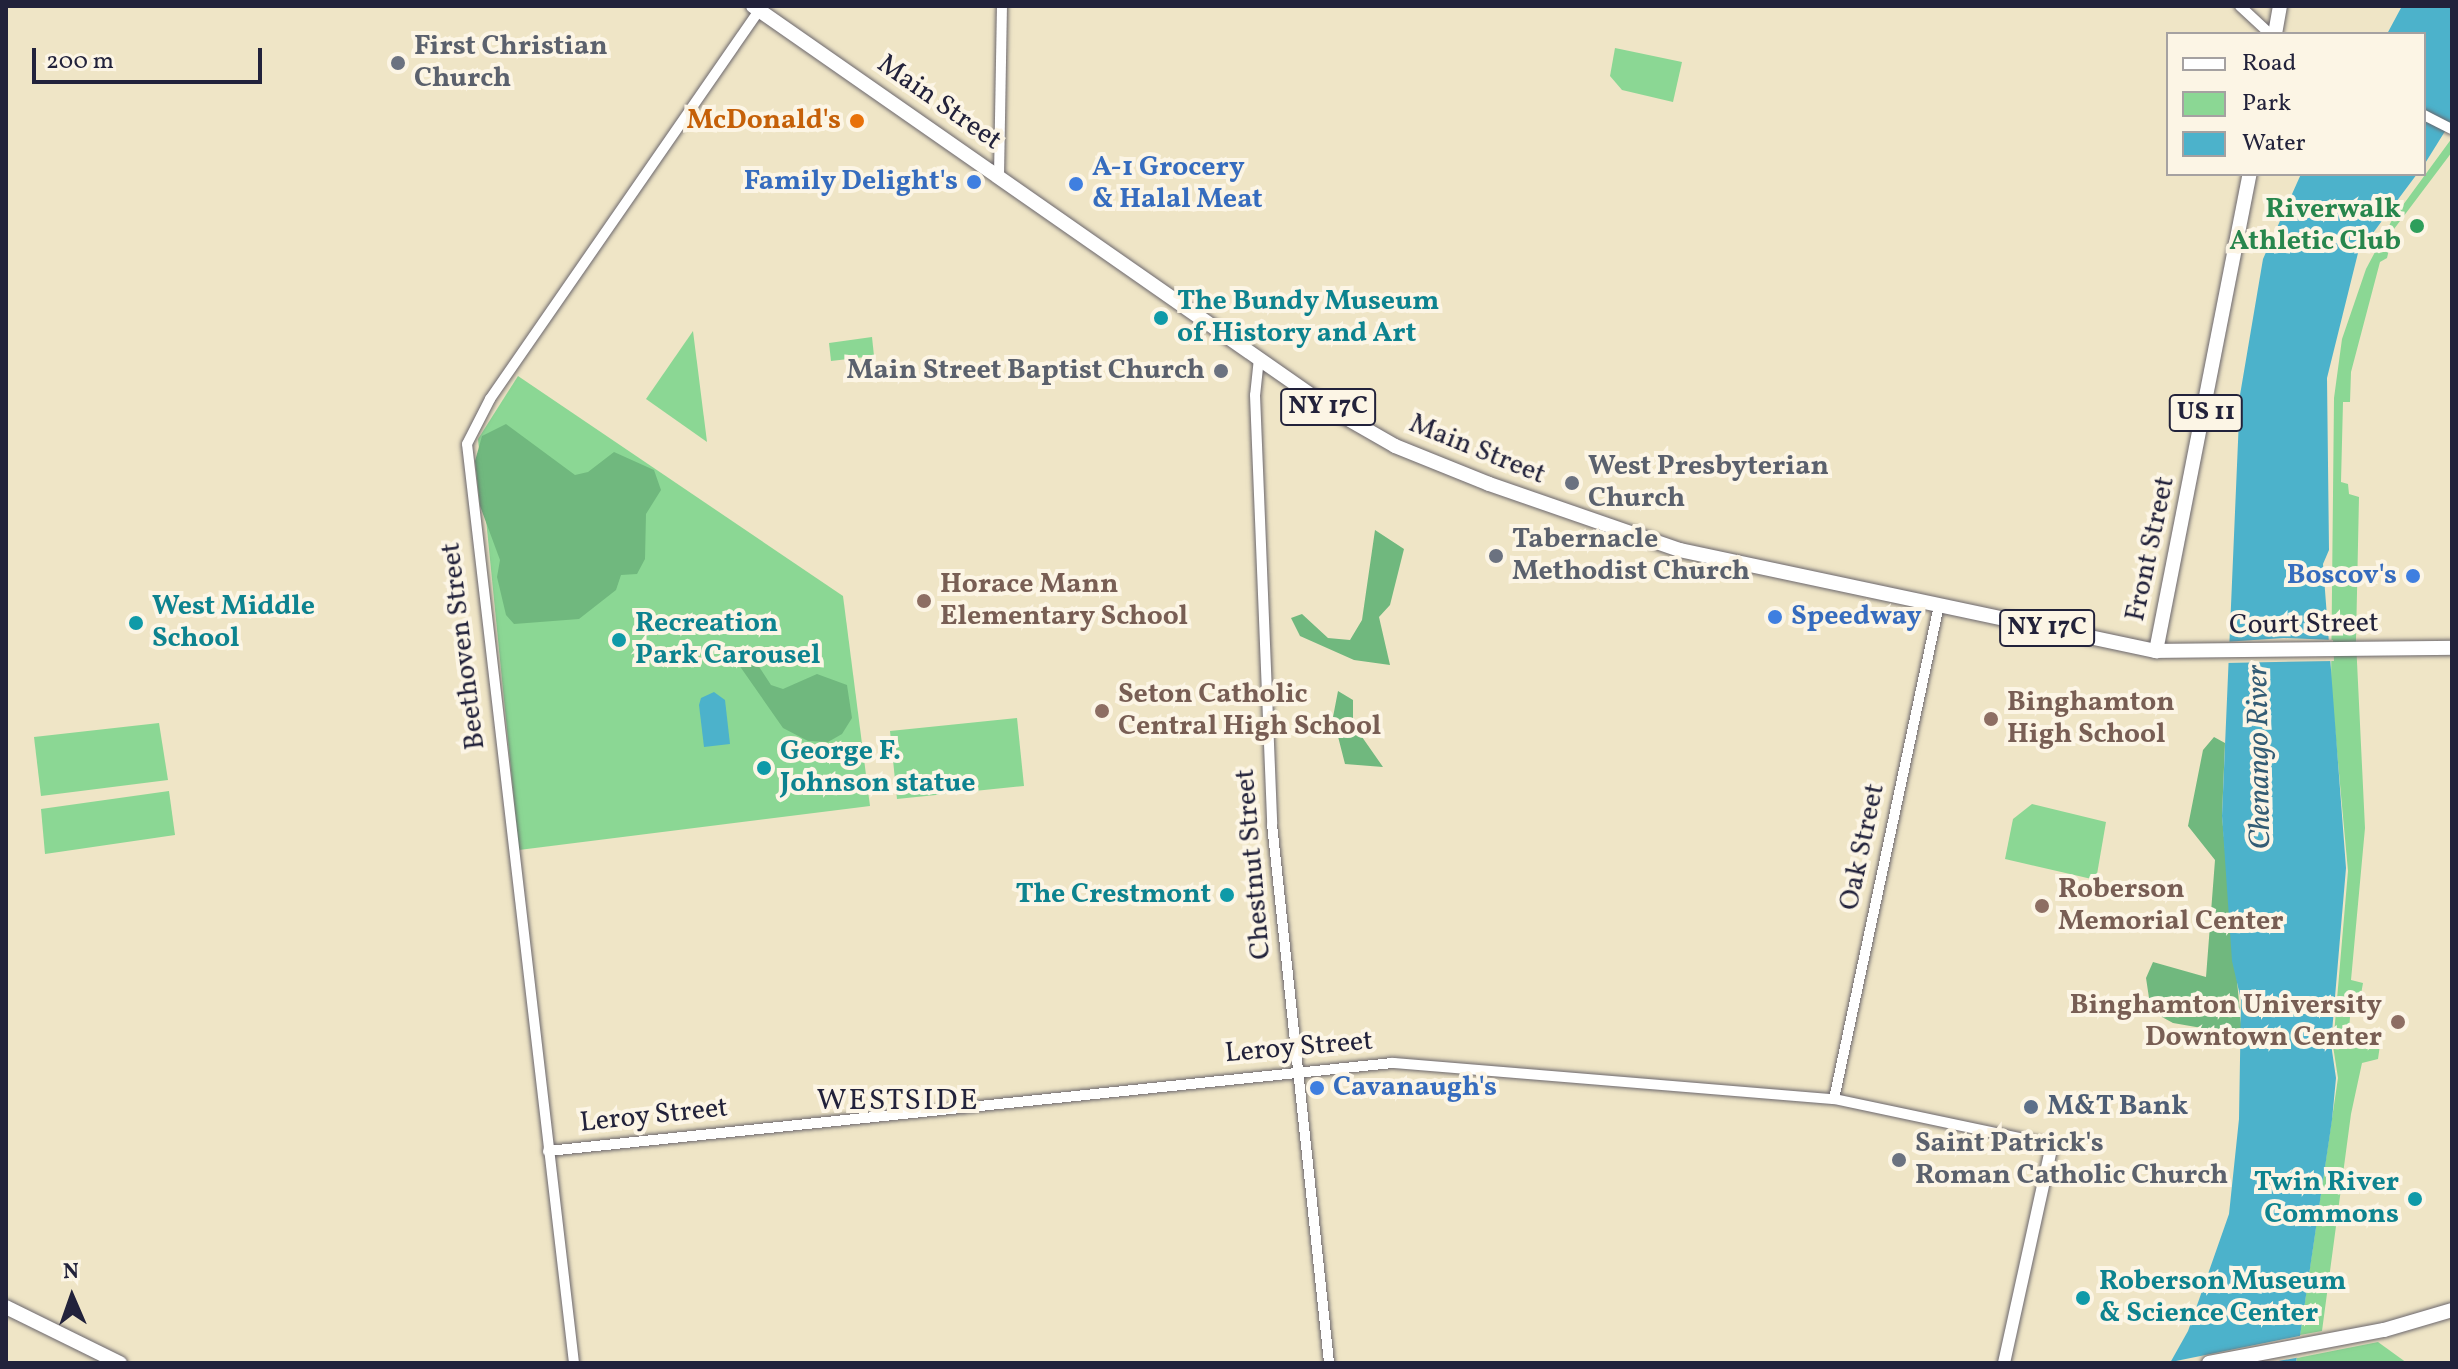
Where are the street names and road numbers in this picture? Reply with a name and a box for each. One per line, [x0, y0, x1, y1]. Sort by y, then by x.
street label: Main Street [870, 48, 1008, 158]
road number: NY 17C [1278, 385, 1378, 429]
road number: US 11 [2168, 391, 2244, 435]
street label: Main Street [1404, 407, 1550, 493]
street label: Front Street [2119, 474, 2183, 624]
street label: Beethoven Street [435, 540, 493, 752]
road number: NY 17C [1997, 606, 2097, 650]
street label: Court Street [2229, 607, 2379, 643]
street label: Chestnut Street [1229, 767, 1279, 961]
street label: Oak Street [1833, 781, 1893, 913]
street label: Leroy Street [1223, 1025, 1375, 1071]
street label: Leroy Street [578, 1091, 730, 1141]

